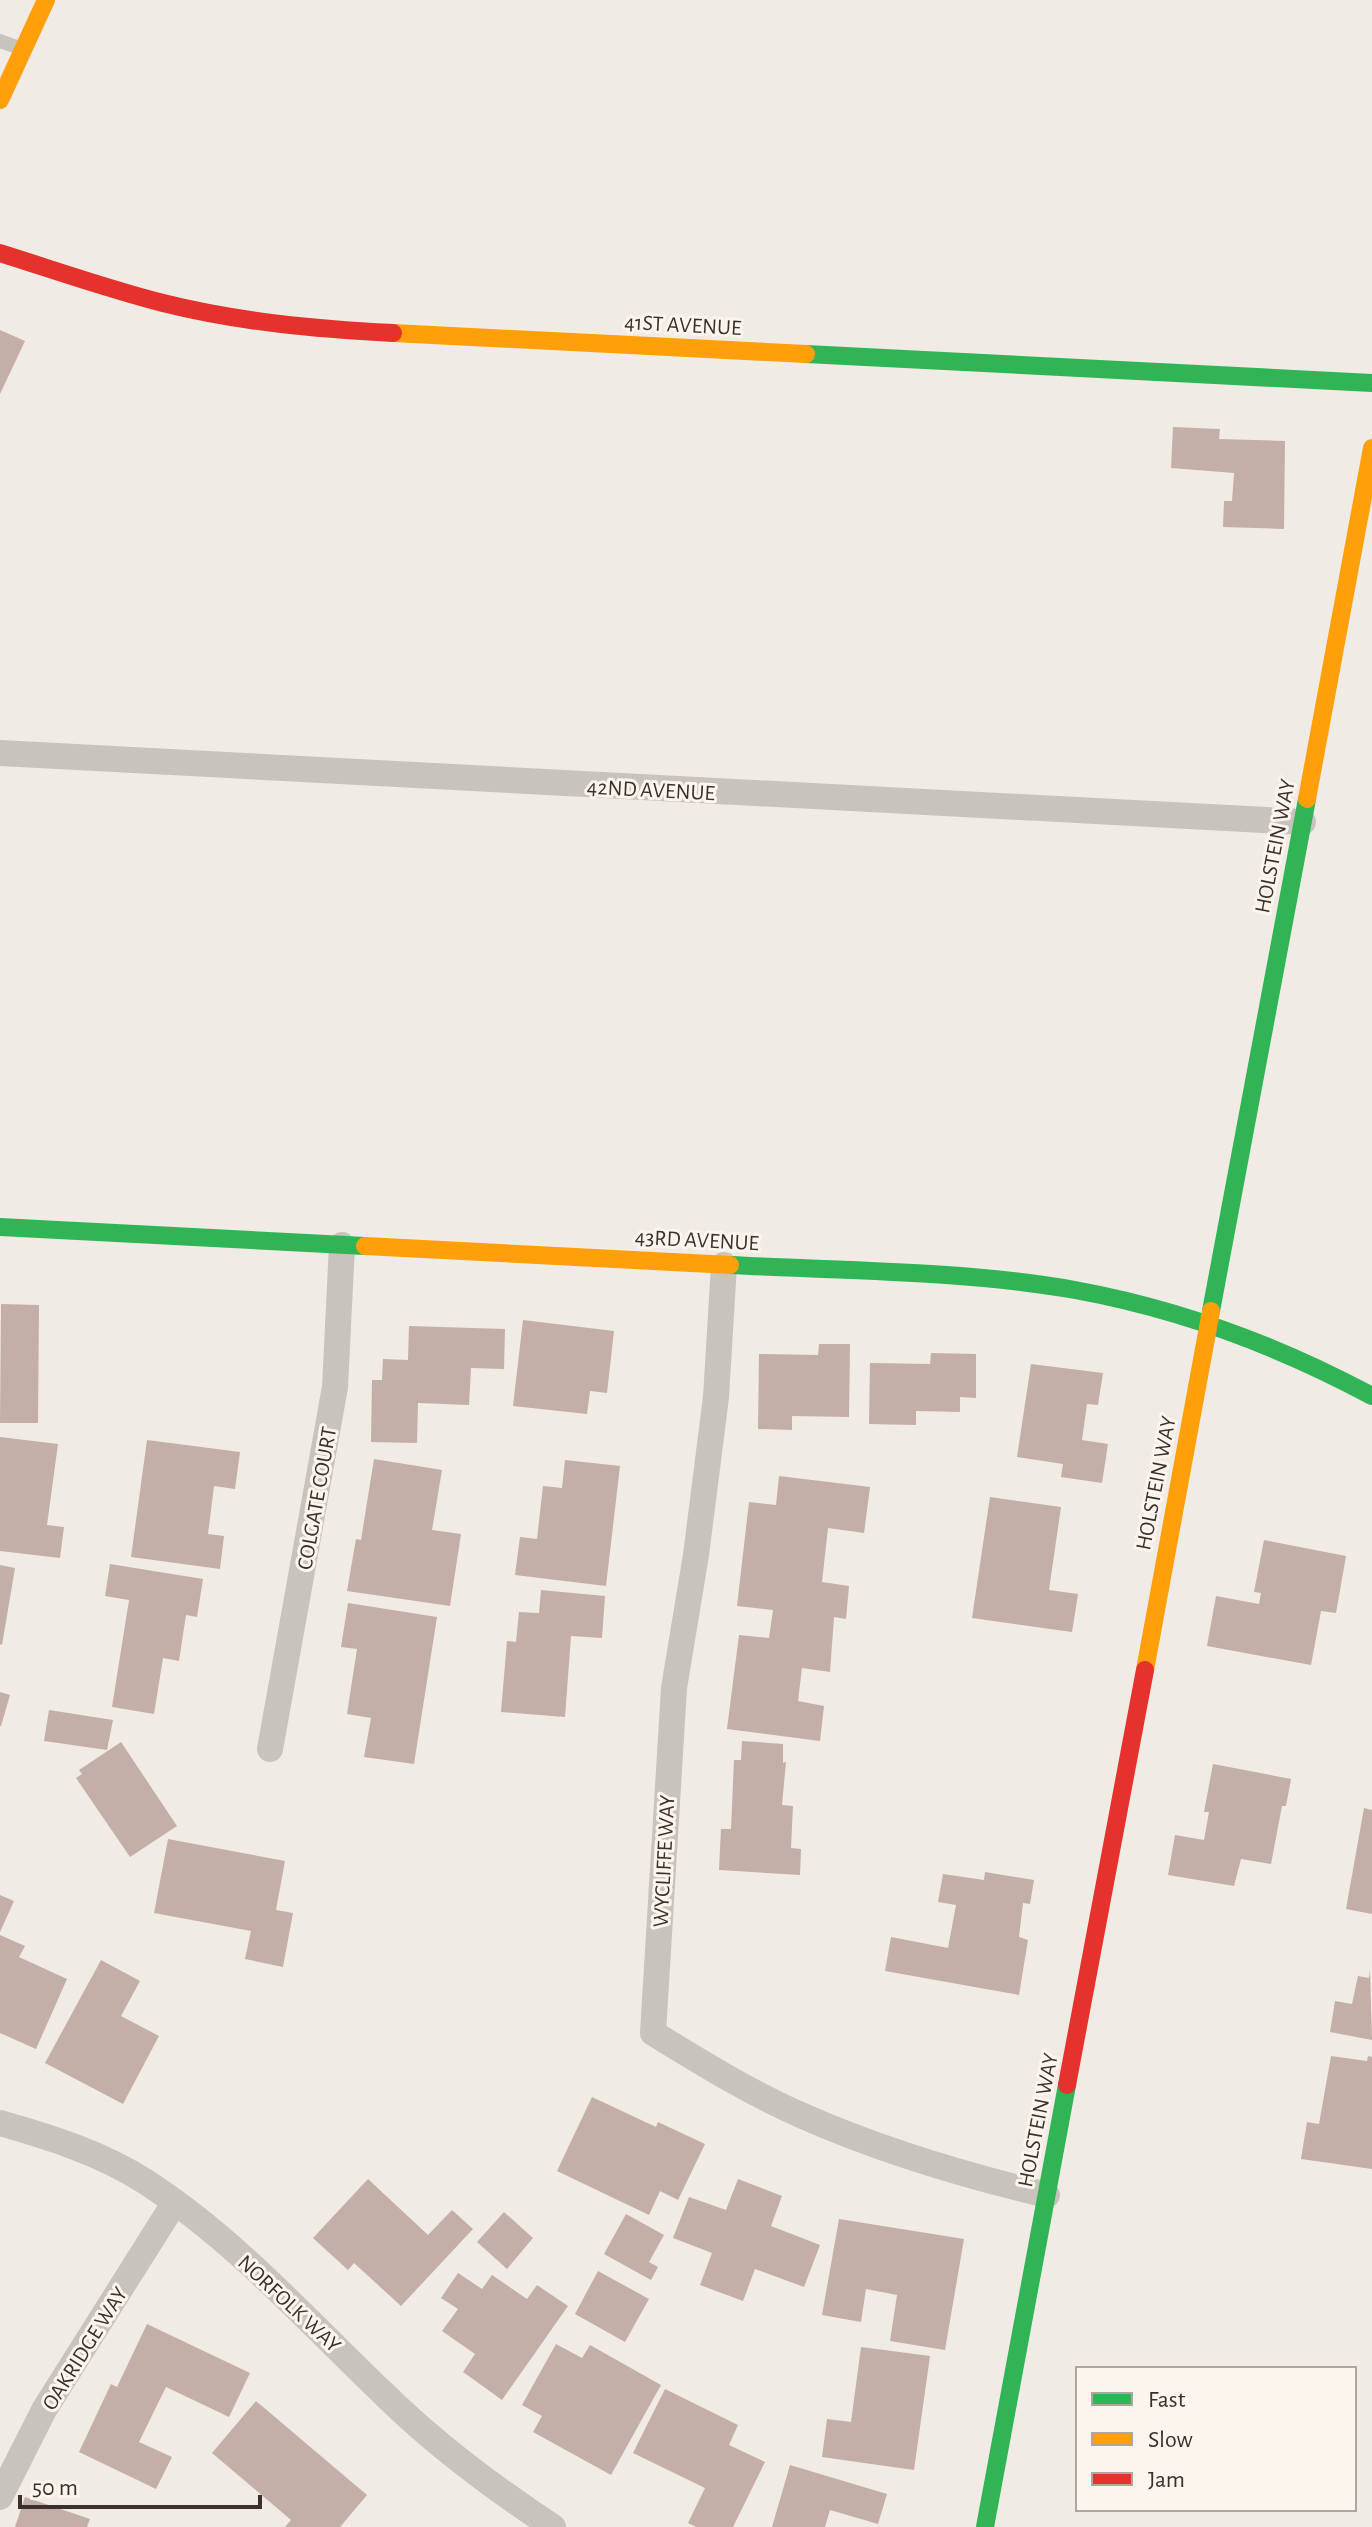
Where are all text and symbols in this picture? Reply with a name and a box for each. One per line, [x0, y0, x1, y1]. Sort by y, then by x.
street label: 41ST AVENUE [624, 311, 742, 339]
street label: 42ND AVENUE [586, 776, 716, 804]
street label: HOLSTEIN WAY [1251, 777, 1299, 915]
street label: 43RD AVENUE [634, 1226, 760, 1254]
street label: HOLSTEIN WAY [1132, 1414, 1180, 1552]
street label: COLGATE COURT [294, 1425, 340, 1571]
street label: WYCLIFFE WAY [650, 1794, 678, 1928]
street label: HOLSTEIN WAY [1014, 2051, 1062, 2189]
street label: NORFOLK WAY [234, 2251, 345, 2357]
street label: OAKRIDGE WAY [38, 2283, 132, 2414]
legend [1076, 2367, 1356, 2511]
text: Fast [1148, 2388, 1186, 2412]
text: Slow [1148, 2428, 1193, 2452]
scale bar [20, 2459, 260, 2509]
text: Jam [1148, 2468, 1185, 2492]
text: 50 m [32, 2476, 78, 2500]

